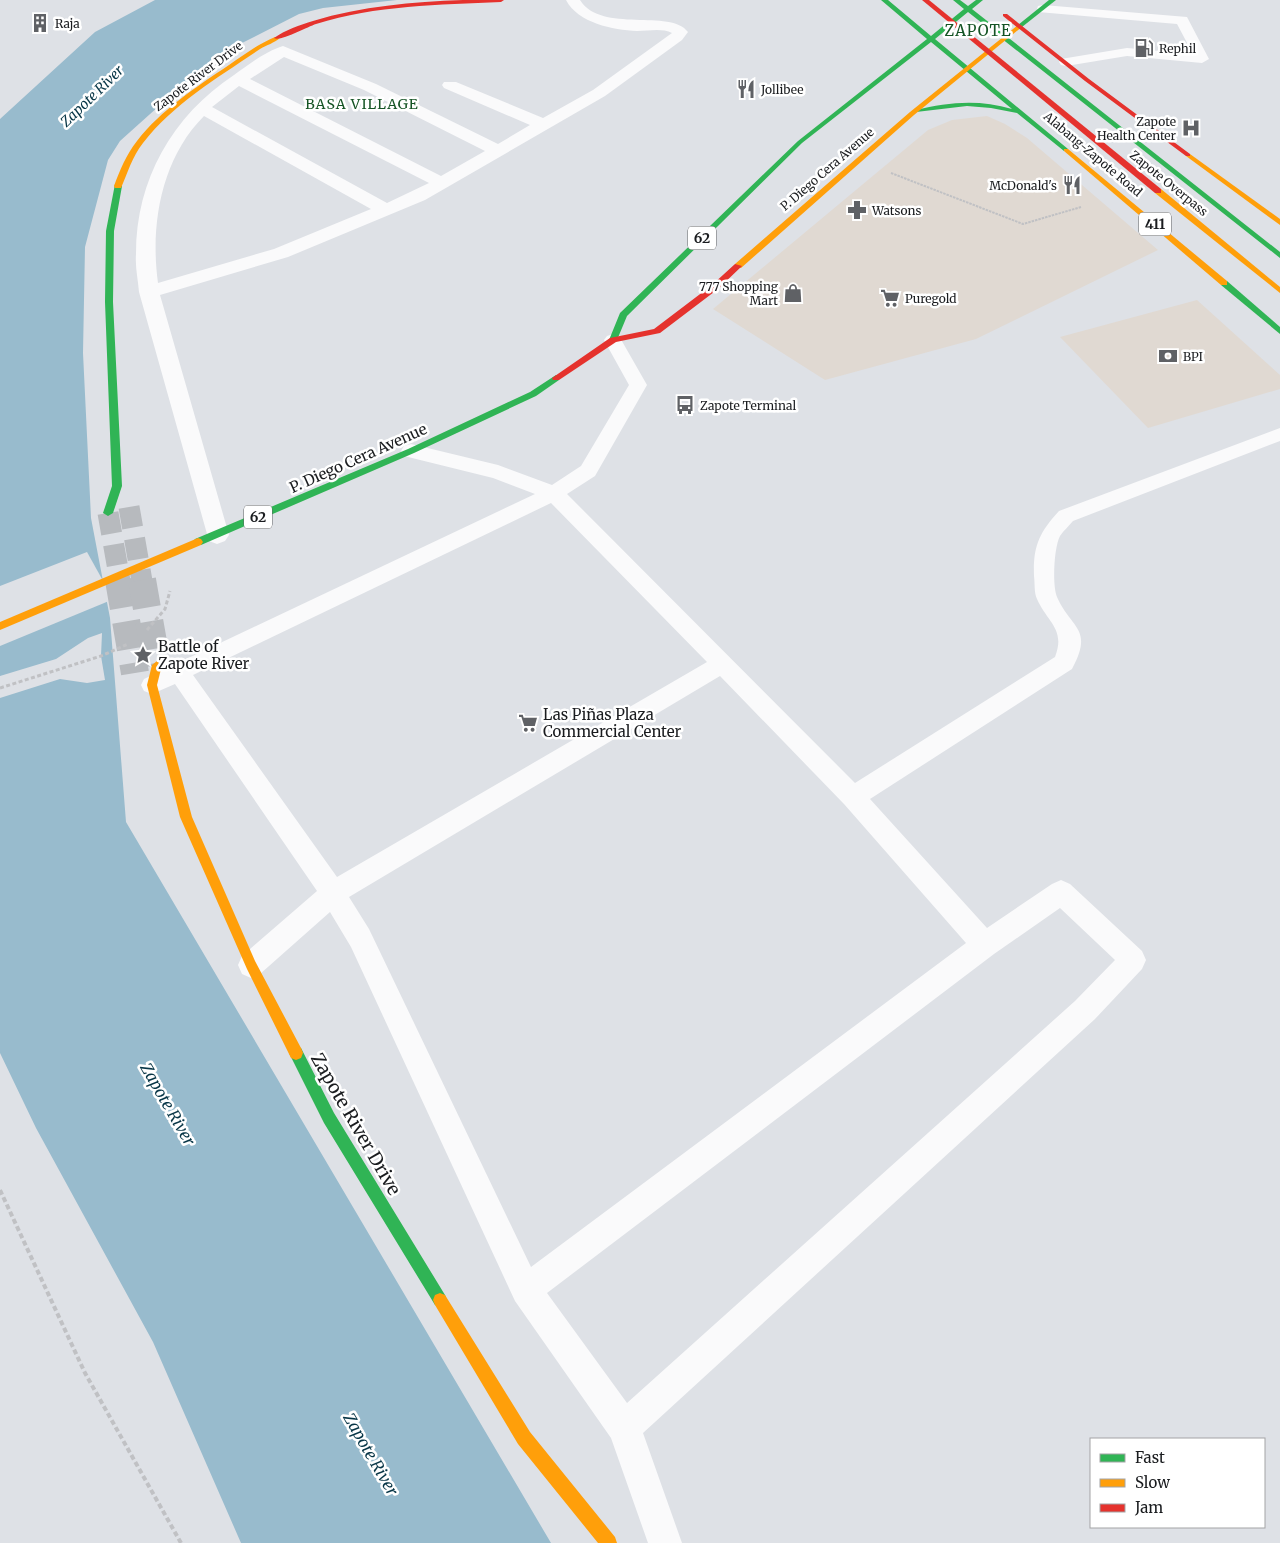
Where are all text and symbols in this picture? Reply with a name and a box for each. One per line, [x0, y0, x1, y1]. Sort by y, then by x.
building icon: Raja [29, 12, 51, 34]
place label: Raja [55, 16, 80, 31]
district label: ZAPOTE [944, 21, 1012, 40]
fuel station icon: Rephil [1133, 37, 1155, 59]
street label: Zapote River Drive [151, 38, 245, 114]
place label: Rephil [1159, 41, 1197, 56]
water label: Zapote River [56, 61, 127, 131]
restaurant icon: Jollibee [735, 78, 757, 100]
place label: Jollibee [760, 82, 803, 97]
district label: BASA VILLAGE [305, 95, 419, 113]
street label: Alabang-Zapote Road [1040, 108, 1145, 200]
place label: Zapote Health Center [1097, 114, 1177, 143]
hospital icon: Zapote Health Center [1180, 117, 1202, 139]
street label: P. Diego Cera Avenue [777, 124, 877, 214]
street label: Zapote Overpass [1127, 147, 1211, 219]
restaurant icon: McDonald's [1061, 174, 1083, 196]
place label: McDonald's [989, 178, 1057, 193]
pharmacy icon: Watsons [846, 199, 868, 221]
place label: Watsons [871, 203, 921, 218]
road number: 411 [1139, 212, 1171, 235]
road number: 62 [688, 227, 716, 250]
place label: 777 Shopping Mart [699, 279, 779, 308]
shop icon: 777 Shopping Mart [782, 282, 804, 304]
supermarket icon: Puregold [879, 287, 901, 309]
place label: Puregold [905, 291, 957, 306]
bank icon: BPI [1157, 345, 1179, 367]
place label: BPI [1183, 349, 1203, 364]
bus stop icon: Zapote Terminal [674, 394, 696, 416]
place label: Zapote Terminal [700, 398, 796, 413]
street label: P. Diego Cera Avenue [286, 419, 430, 497]
road number: 62 [244, 506, 272, 528]
place label: Battle of Zapote River [158, 637, 249, 673]
place icon: Battle of Zapote River [132, 644, 154, 666]
place label: Las Piñas Plaza Commercial Center [543, 705, 681, 741]
supermarket icon: Las Piñas Plaza Commercial Center [517, 712, 539, 734]
street label: Zapote River Drive [306, 1049, 406, 1199]
water label: Zapote River [136, 1058, 200, 1149]
water label: Zapote River [339, 1408, 403, 1499]
legend [1090, 1438, 1265, 1528]
text: Fast [1135, 1448, 1165, 1467]
text: Slow [1135, 1473, 1170, 1492]
text: Jam [1134, 1498, 1163, 1517]

